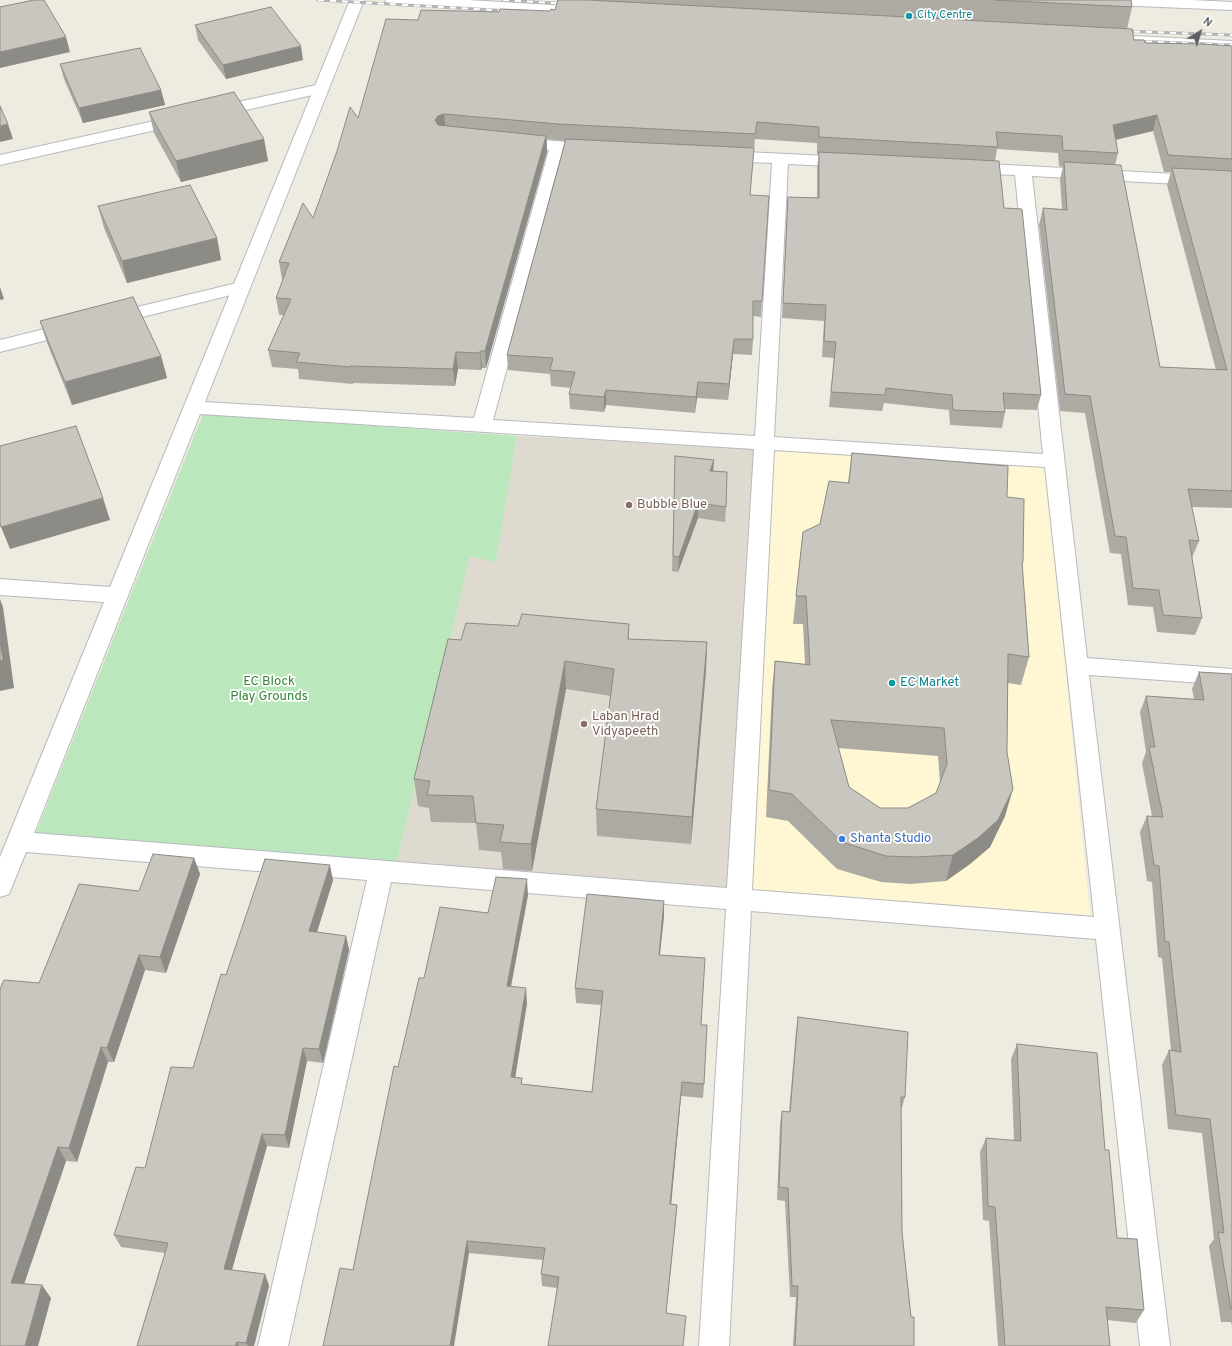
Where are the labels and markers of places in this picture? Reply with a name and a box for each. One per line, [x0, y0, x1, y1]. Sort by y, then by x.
place label: City Centre [917, 9, 972, 23]
marker: City Centre [904, 11, 914, 21]
place label: Bubble Blue [637, 497, 707, 513]
marker: Bubble Blue [624, 500, 634, 510]
place label: EC Market [900, 675, 959, 691]
marker: EC Market [887, 678, 897, 688]
place label: Laban Hrad Vidyapeeth [592, 709, 659, 740]
marker: Laban Hrad Vidyapeeth [579, 719, 589, 729]
place label: Shanta Studio [850, 831, 931, 847]
marker: Shanta Studio [837, 834, 847, 844]

